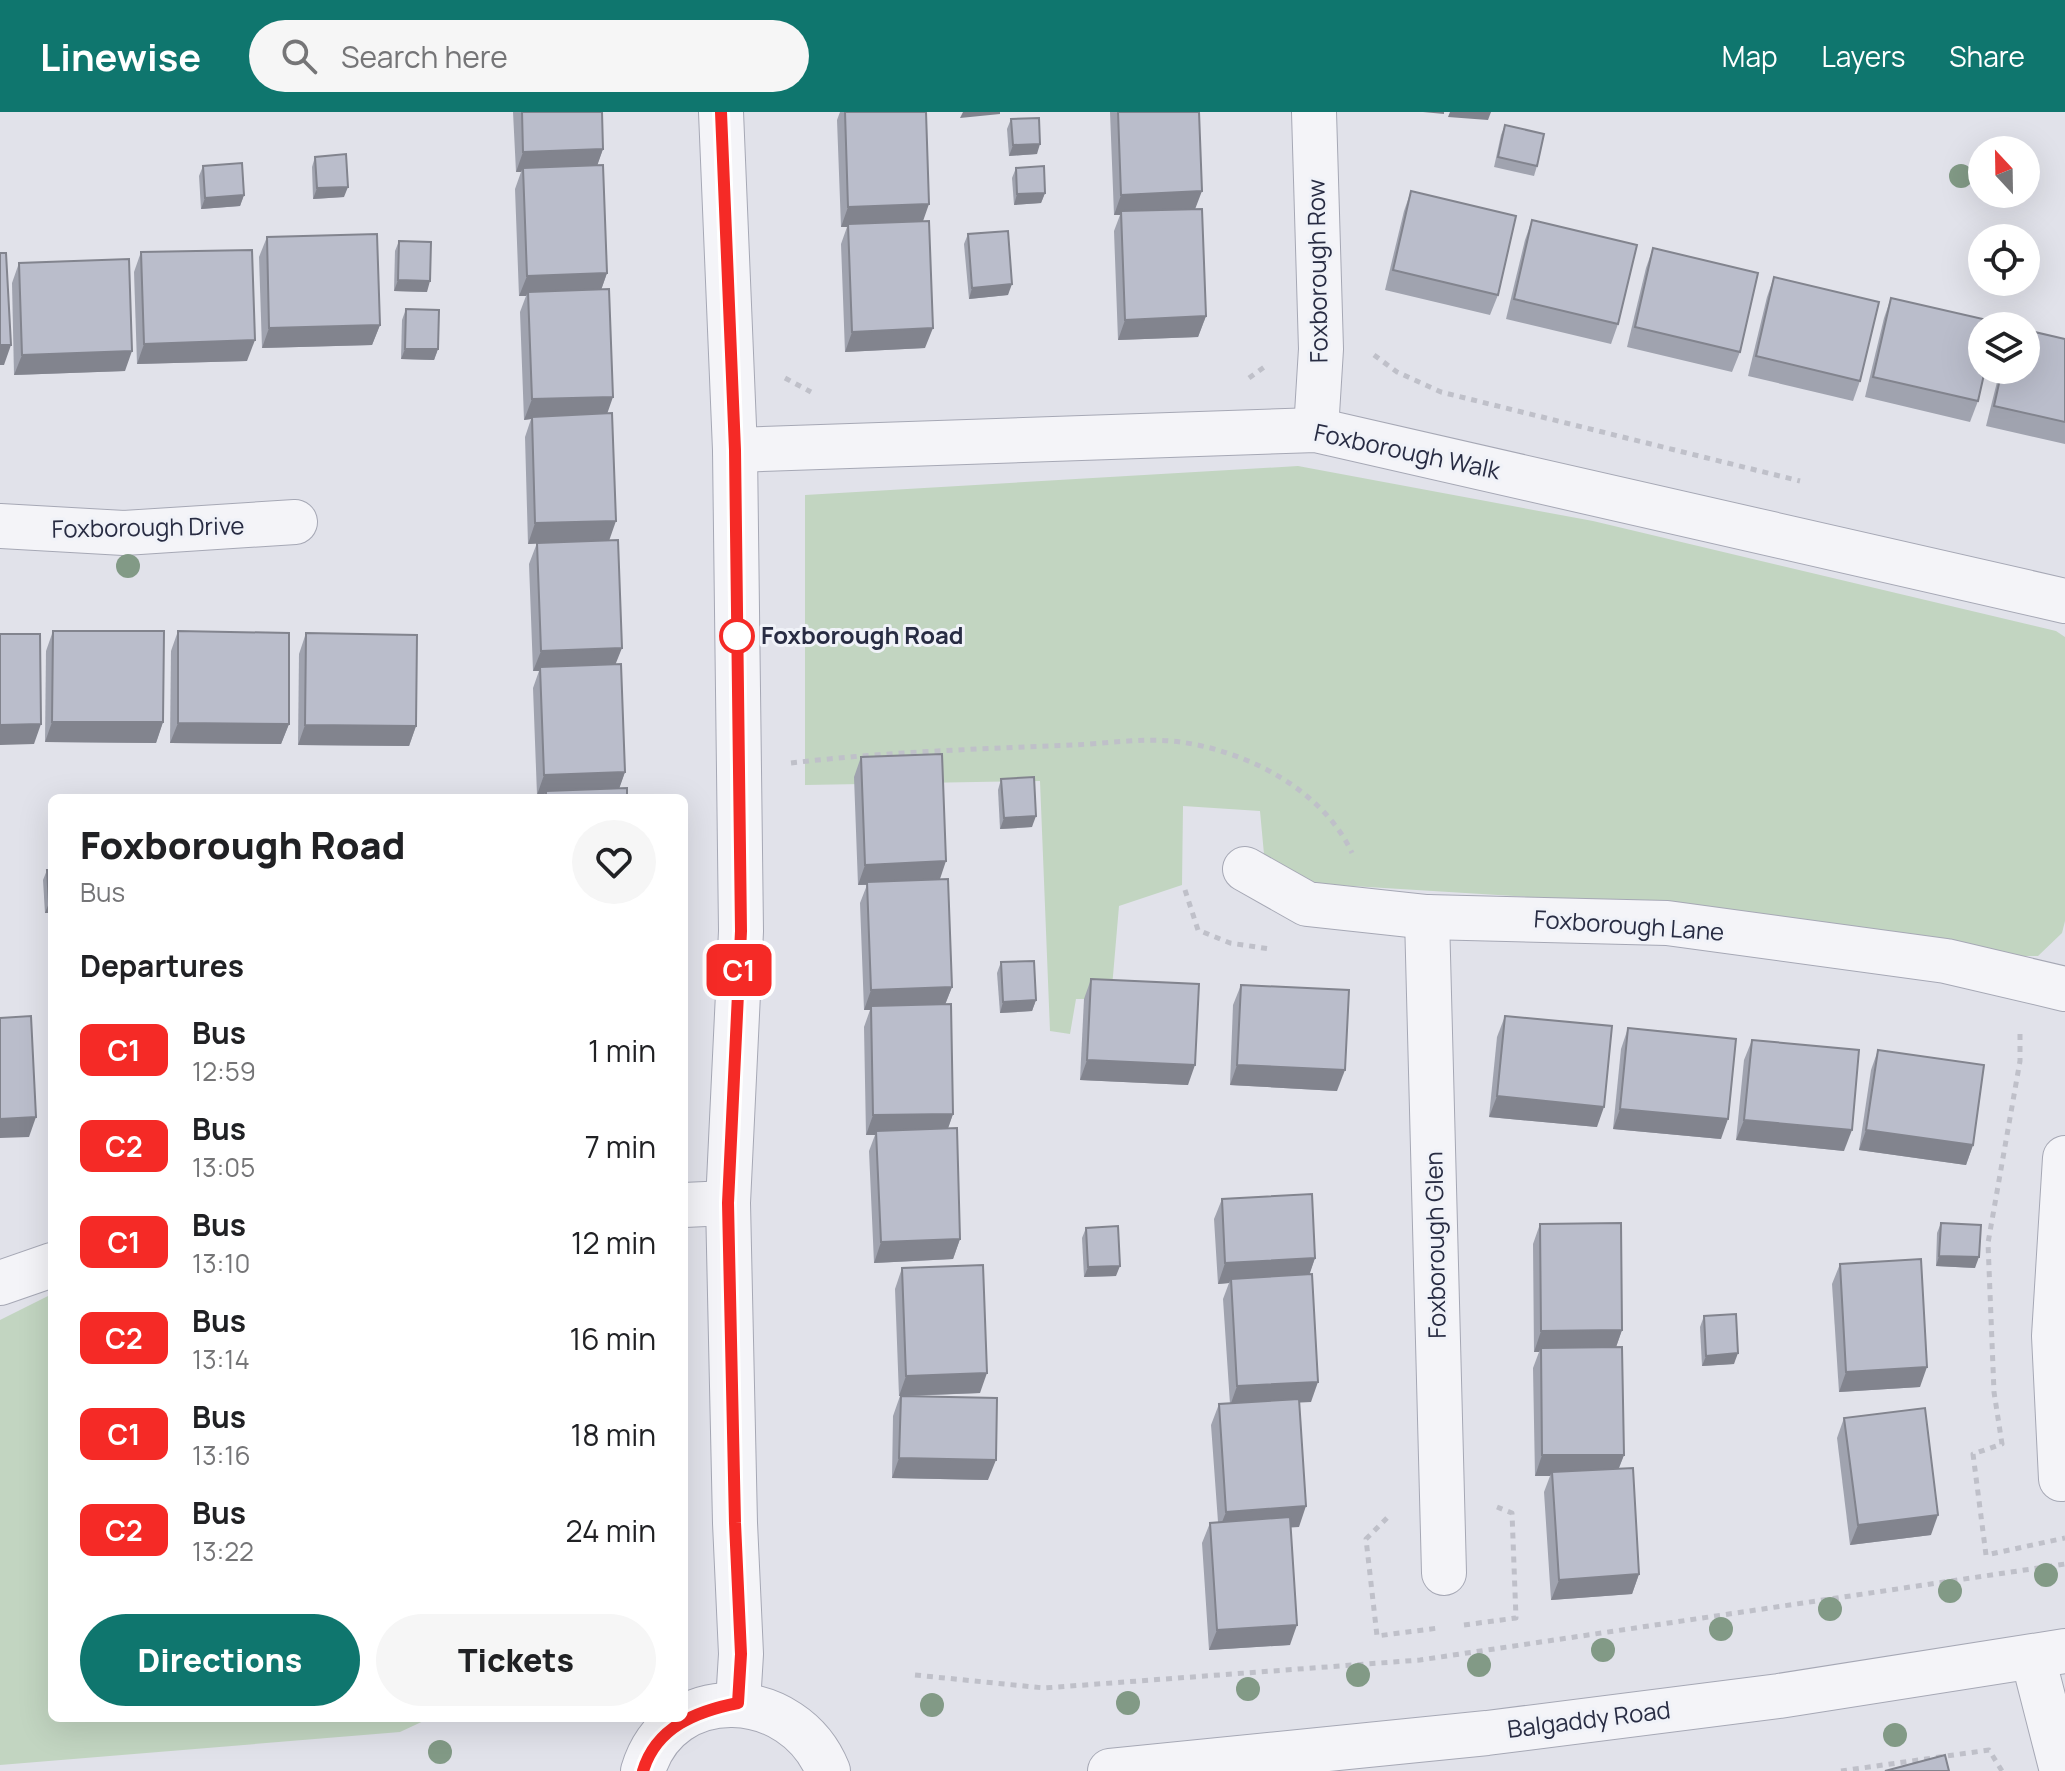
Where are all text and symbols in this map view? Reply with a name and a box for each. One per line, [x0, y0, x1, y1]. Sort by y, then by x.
search box [249, 20, 809, 92]
text: Linewise [40, 30, 201, 82]
icon: search [277, 34, 321, 78]
text: Search here [341, 36, 508, 77]
text: Map [1722, 37, 1778, 75]
text: Layers [1822, 37, 1905, 75]
text: Share [1949, 37, 2025, 75]
north arrow [1968, 136, 2040, 208]
map controls [1968, 136, 2040, 384]
street label: Foxborough Row [1298, 179, 1335, 363]
button: locate [1968, 224, 2040, 296]
button: layers [1968, 312, 2040, 384]
street label: Foxborough Walk [1311, 415, 1504, 487]
street label: Foxborough Drive [51, 508, 245, 545]
place label: Foxborough Road [761, 618, 964, 651]
marker: Foxborough Road [720, 619, 754, 653]
text: Foxborough Road [80, 818, 406, 870]
button: heart [572, 820, 656, 904]
text: Bus [80, 874, 125, 910]
street label: Foxborough Lane [1533, 901, 1725, 948]
line badge: C1 [703, 944, 775, 996]
text: Departures [80, 945, 244, 986]
text: C1 [723, 951, 755, 989]
text: Bus [192, 1012, 246, 1053]
text: 1 min [588, 1030, 656, 1071]
text: C1 [108, 1031, 140, 1069]
text: 12:59 [192, 1053, 256, 1089]
text: Bus [192, 1108, 246, 1149]
text: 7 min [585, 1126, 656, 1167]
text: C2 [105, 1127, 143, 1165]
text: 13:05 [192, 1149, 255, 1185]
street label: Foxborough Glen [1416, 1151, 1453, 1339]
text: Bus [192, 1204, 246, 1245]
text: 12 min [571, 1222, 656, 1263]
text: C1 [108, 1223, 140, 1261]
text: 13:10 [192, 1245, 250, 1281]
text: Bus [192, 1300, 246, 1341]
text: 16 min [569, 1318, 656, 1359]
text: C2 [105, 1319, 143, 1357]
text: 13:14 [192, 1341, 250, 1377]
text: Bus [192, 1396, 246, 1437]
text: 18 min [571, 1414, 656, 1455]
text: C1 [108, 1415, 140, 1453]
text: 13:16 [192, 1437, 251, 1473]
text: Bus [192, 1492, 246, 1533]
text: 24 min [566, 1510, 656, 1551]
text: C2 [105, 1511, 143, 1549]
text: 13:22 [192, 1533, 254, 1569]
button: Directions [80, 1614, 360, 1706]
button: Tickets [376, 1614, 656, 1706]
street label: Balgaddy Road [1505, 1692, 1672, 1745]

